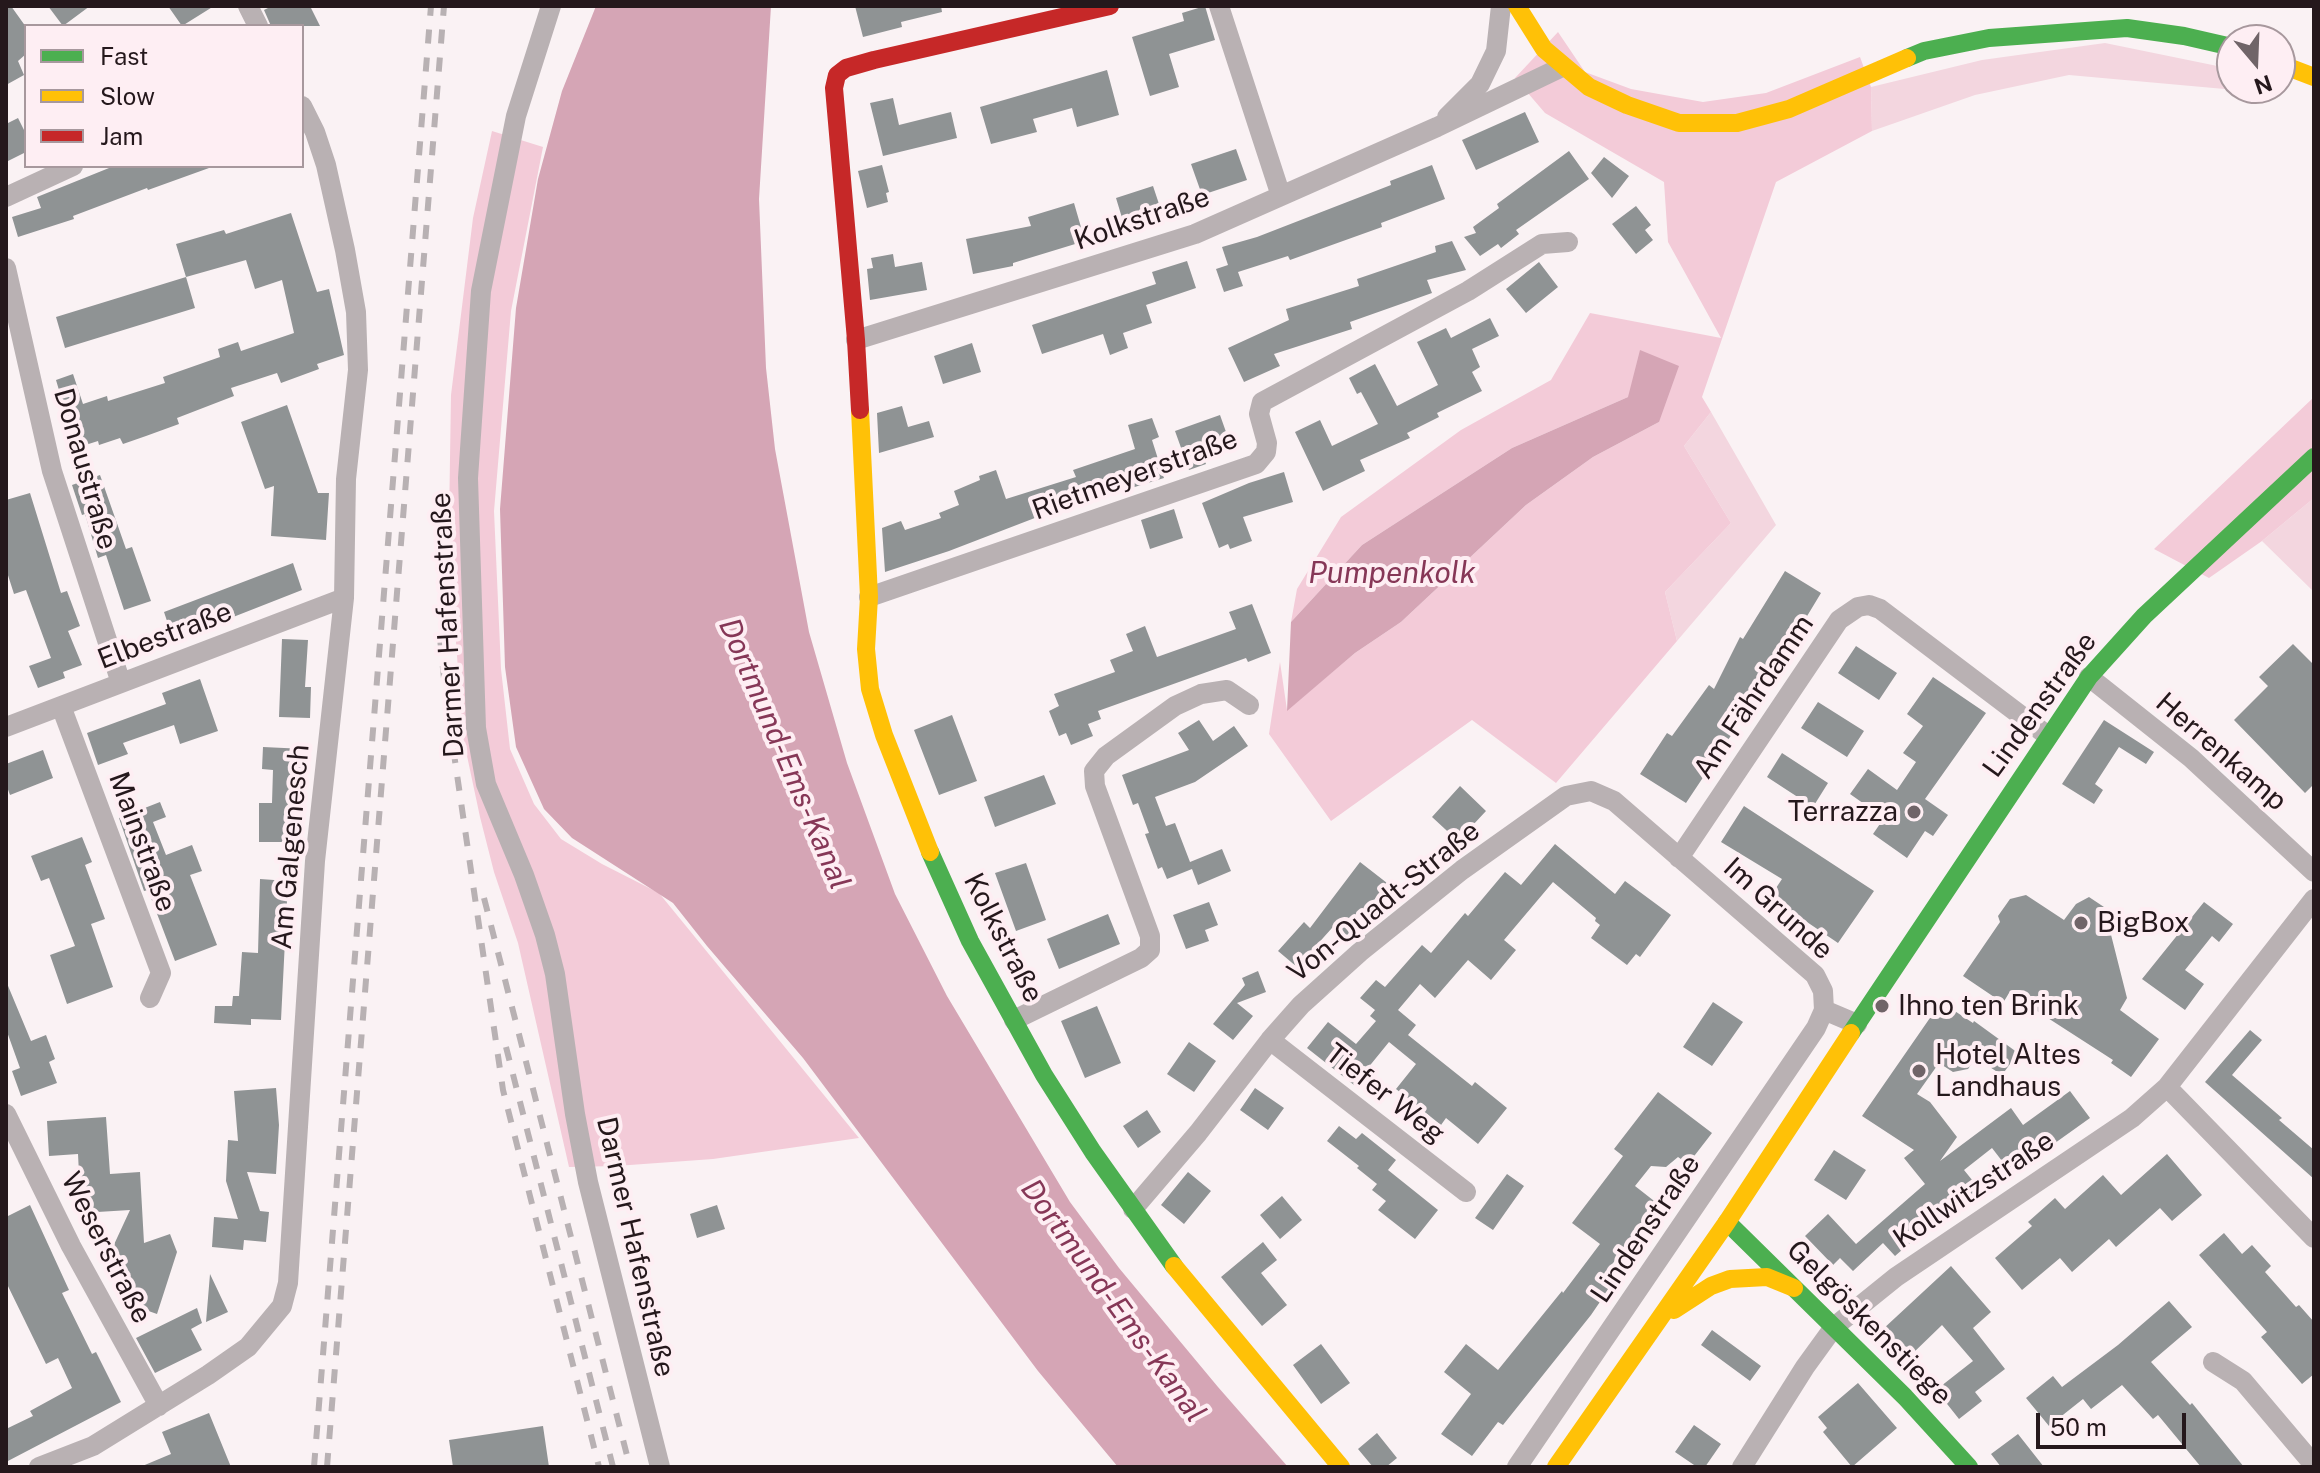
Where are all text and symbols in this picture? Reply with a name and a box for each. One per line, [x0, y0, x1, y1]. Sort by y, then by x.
legend [24, 24, 304, 168]
north arrow [2216, 24, 2296, 104]
text: Fast [100, 42, 148, 70]
text: N [2251, 70, 2276, 100]
text: Slow [100, 82, 155, 110]
text: Jam [100, 122, 143, 150]
street label: Kolkstraße [1070, 180, 1214, 258]
street label: Donaustraße [46, 385, 124, 553]
street label: Rietmeyerstraße [1028, 422, 1242, 528]
street label: Darmer Hafenstraße [424, 491, 472, 759]
water label: Pumpenkolk [1308, 556, 1476, 592]
street label: Elbestraße [93, 595, 237, 677]
street label: Am Fährdamm [1687, 609, 1821, 785]
water label: Dortmund-Ems-Kanal [710, 613, 858, 895]
street label: Lindenstraße [1976, 626, 2104, 784]
street label: Herrenkamp [2149, 686, 2293, 818]
street label: Am Galgenesch [265, 743, 317, 951]
street label: Mainstraße [101, 767, 183, 917]
place label: Terrazza [1788, 795, 1898, 829]
marker: Terrazza [1905, 803, 1923, 821]
street label: Von-Quadt-Straße [1281, 814, 1487, 990]
street label: Im Grunde [1716, 851, 1840, 967]
street label: Kolkstraße [956, 868, 1050, 1008]
place label: BigBox [2097, 906, 2190, 940]
marker: BigBox [2072, 914, 2090, 932]
place label: Ihno ten Brink [1898, 989, 2079, 1023]
marker: Ihno ten Brink [1873, 997, 1891, 1015]
street label: Tiefer Weg [1319, 1037, 1451, 1151]
place label: Hotel Altes Landhaus [1935, 1038, 2081, 1104]
marker: Hotel Altes Landhaus [1910, 1062, 1928, 1080]
street label: Darmer Hafenstraße [589, 1114, 681, 1380]
street label: Kollwitzstraße [1887, 1124, 2061, 1256]
street label: Lindenstraße [1584, 1149, 1708, 1309]
street label: Weserstraße [54, 1167, 158, 1329]
water label: Dortmund-Ems-Kanal [1013, 1173, 1213, 1429]
street label: Gelgöskenstiege [1780, 1234, 1958, 1412]
scale bar [2040, 1397, 2190, 1447]
text: 50 m [2050, 1413, 2107, 1441]

